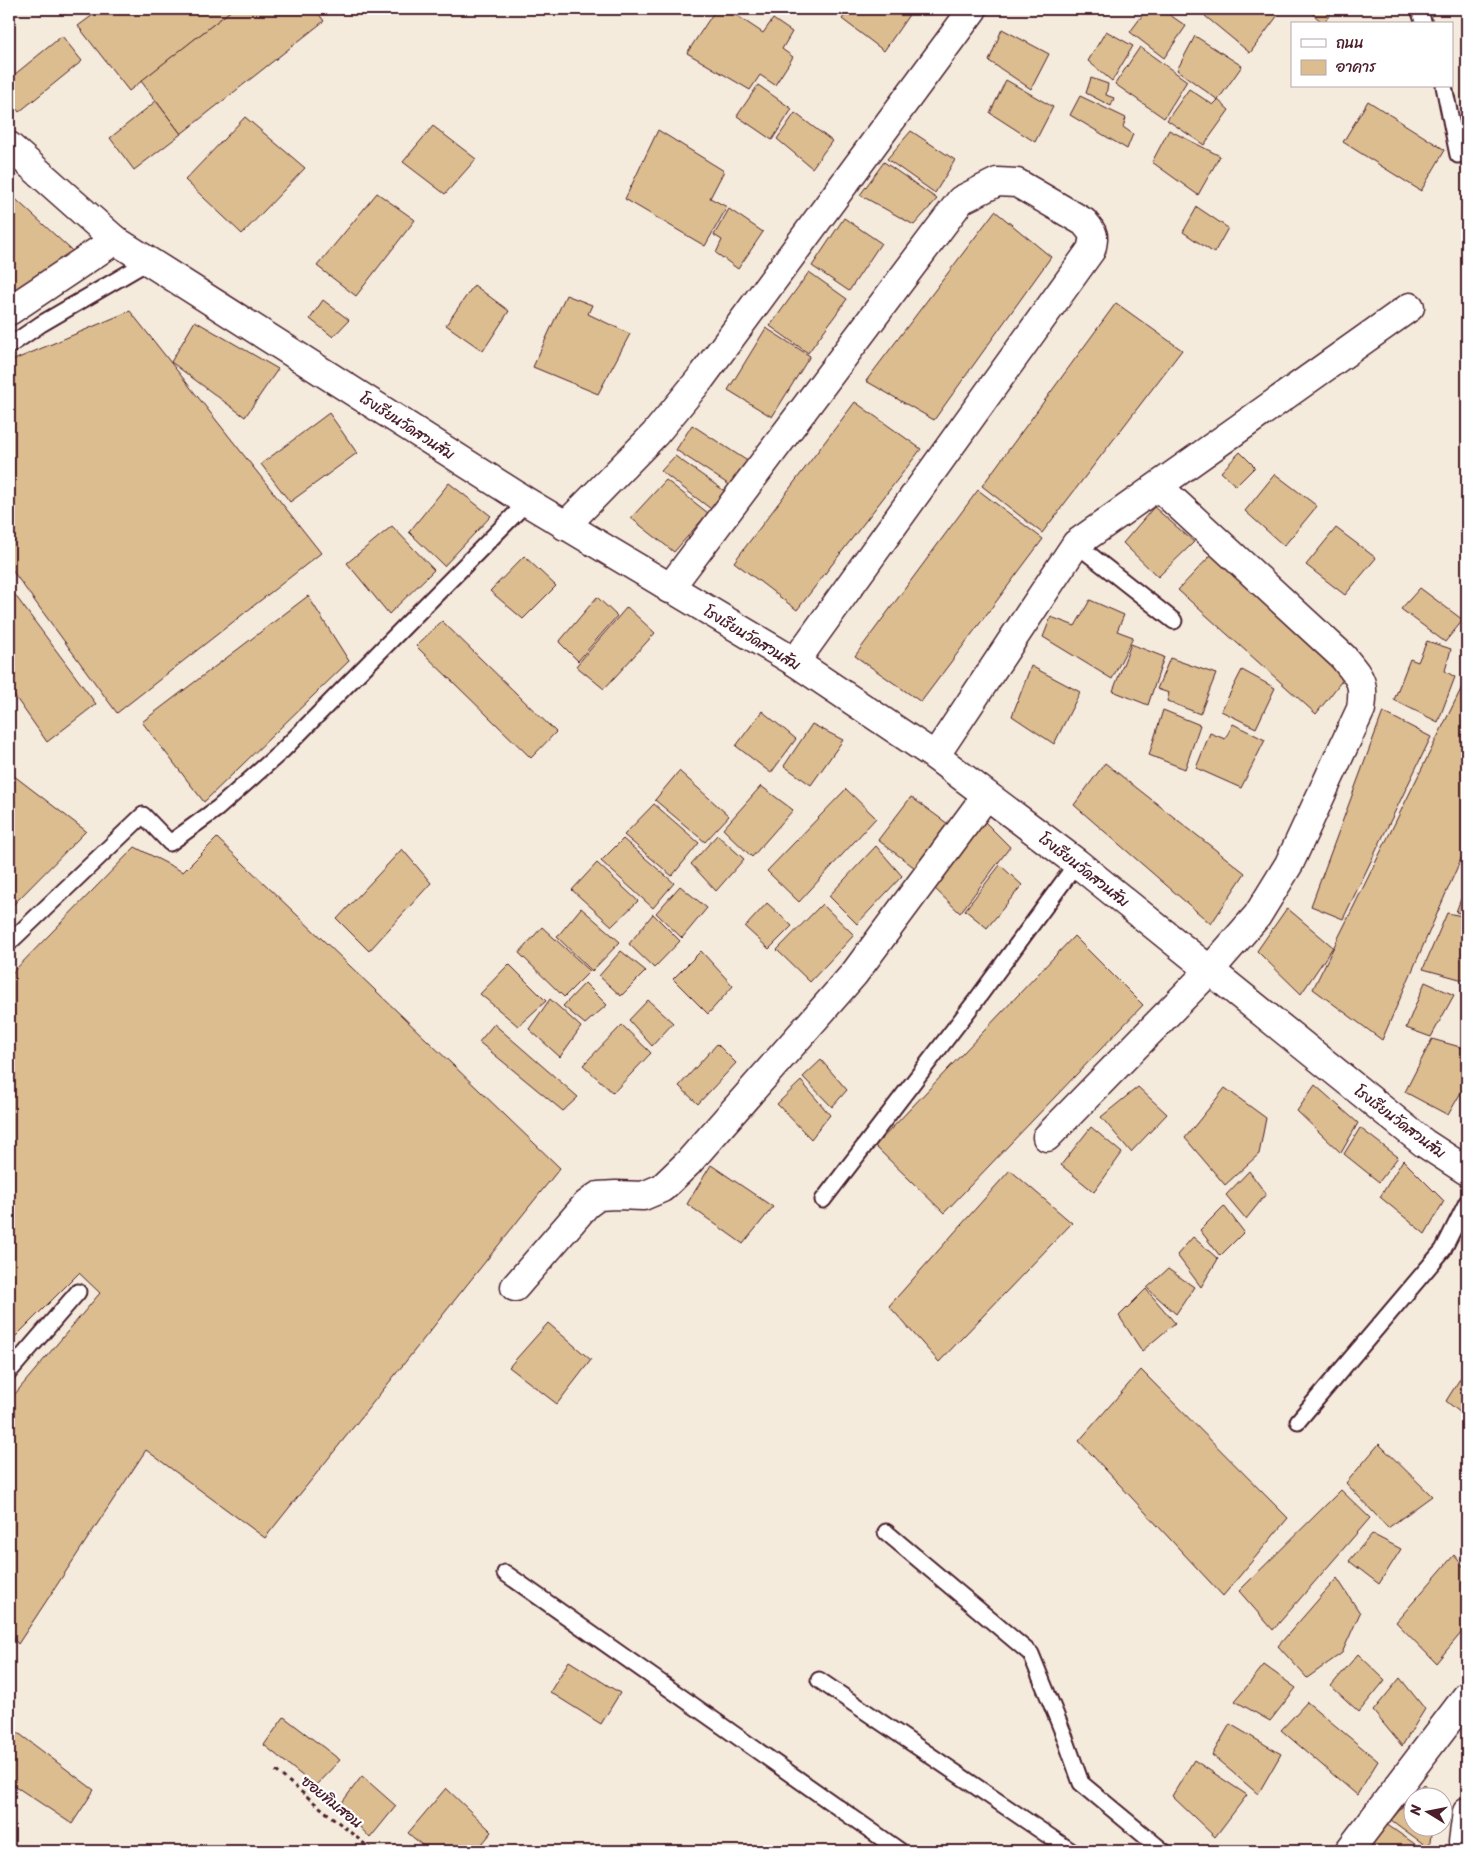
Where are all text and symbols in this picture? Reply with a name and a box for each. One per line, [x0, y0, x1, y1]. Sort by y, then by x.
legend [1291, 22, 1454, 88]
text: ถนน [1336, 30, 1364, 56]
text: อาคาร [1335, 54, 1377, 80]
street label: โรงเรียนวัดสวนส้ม [354, 385, 461, 467]
street label: โรงเรียนวัดสวนส้ม [698, 599, 806, 678]
street label: โรงเรียนวัดสวนส้ม [1033, 826, 1136, 914]
street label: โรงเรียนวัดสวนส้ม [1348, 1079, 1452, 1166]
street label: ซอยทิมสอน [295, 1769, 369, 1835]
north arrow [1404, 1788, 1454, 1838]
text: N [1402, 1803, 1429, 1818]

